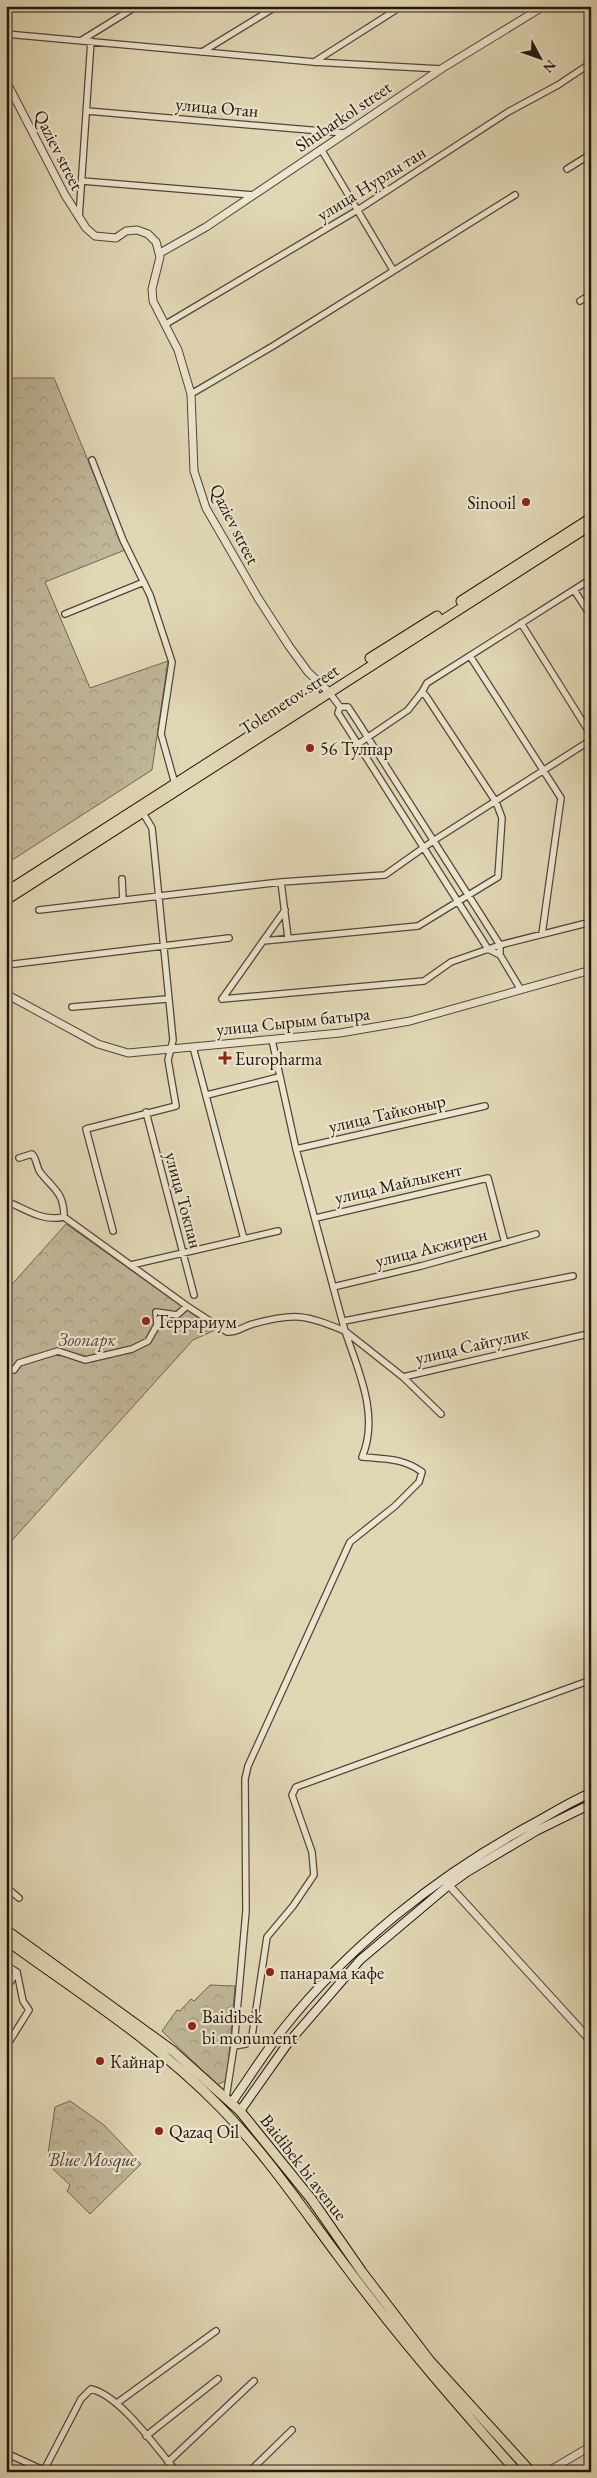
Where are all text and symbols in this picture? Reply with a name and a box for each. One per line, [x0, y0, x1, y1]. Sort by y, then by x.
north arrow [514, 32, 564, 82]
text: N [539, 56, 560, 77]
street label: Shubarkol street [290, 75, 396, 157]
street label: улица Отан [174, 92, 260, 122]
street label: Qaziev street [29, 106, 89, 194]
street label: улица Нурлы тан [312, 140, 430, 226]
street label: Qaziev street [205, 480, 265, 568]
place label: Sinooil [467, 491, 516, 514]
marker: Sinooil [520, 496, 532, 508]
street label: Tolemetov street [235, 658, 343, 740]
place label: 56 Тулпар [320, 737, 393, 760]
marker: 56 Тулпар [304, 742, 316, 754]
street label: улица Сырым батыра [215, 1001, 372, 1041]
place label: Europharma [235, 1047, 323, 1070]
marker: Europharma [219, 1052, 231, 1064]
street label: улица Тайконыр [326, 1088, 448, 1138]
street label: улица Токпан [160, 1149, 208, 1251]
street label: улица Майлыкент [332, 1157, 464, 1209]
street label: улица Акжирен [373, 1222, 489, 1272]
place label: Террариум [156, 1310, 237, 1333]
marker: Террариум [140, 1315, 152, 1327]
street label: улица Сайгулик [413, 1321, 531, 1369]
park label: Зоопарк [58, 1328, 116, 1352]
place label: панарама кафе [280, 1961, 384, 1984]
marker: панарама кафе [264, 1966, 276, 1978]
place label: Baidibek bi monument [202, 2005, 298, 2049]
marker: Baidibek bi monument [186, 2020, 198, 2032]
place label: Кайнар [110, 2050, 165, 2073]
marker: Кайнар [94, 2055, 106, 2067]
street label: Baidibek bi avenue [255, 2109, 353, 2225]
place label: Qazaq Oil [169, 2120, 239, 2143]
marker: Qazaq Oil [153, 2125, 165, 2137]
park label: 'Blue Mosque [46, 2148, 137, 2173]

